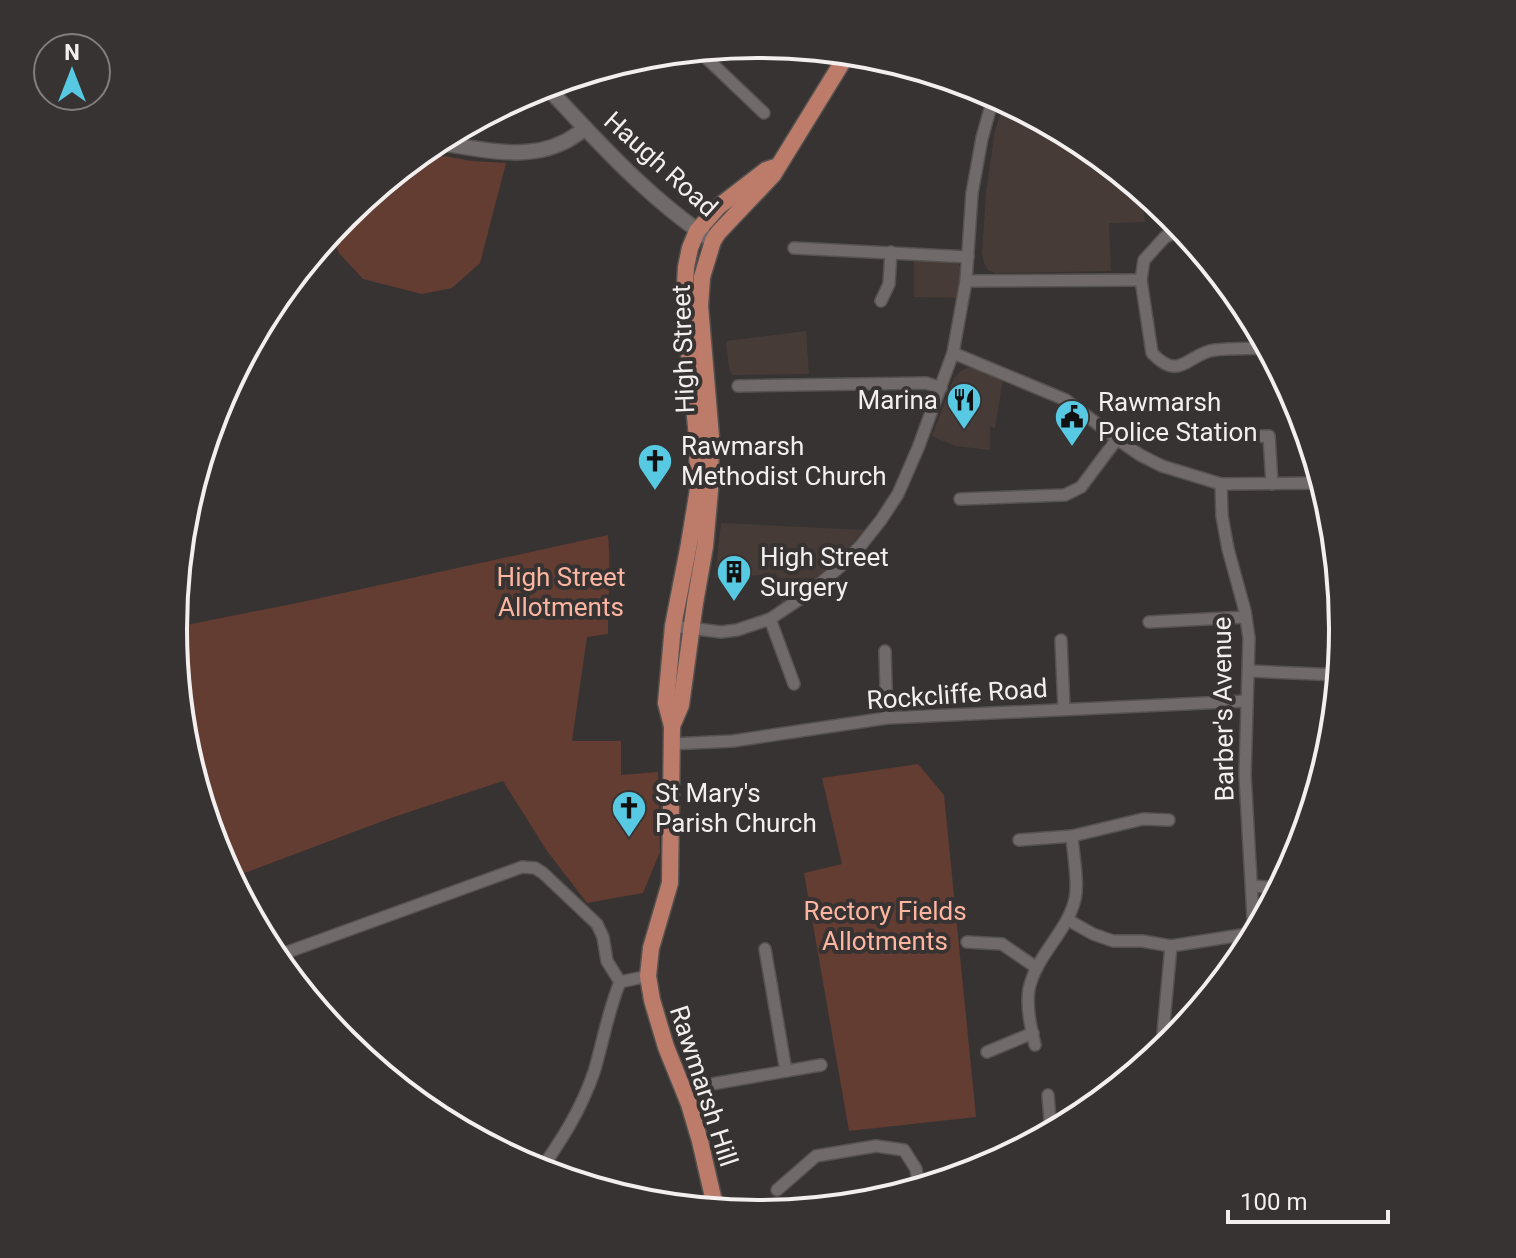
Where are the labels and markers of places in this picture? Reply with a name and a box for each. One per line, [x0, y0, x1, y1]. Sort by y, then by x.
restaurant icon: Marina [945, 381, 983, 431]
place label: Marina [858, 385, 938, 415]
place label: Rawmarsh Police Station [1098, 387, 1258, 447]
public building icon: Rawmarsh Police Station [1053, 398, 1091, 448]
place label: Rawmarsh Methodist Church [681, 431, 887, 491]
church icon: Rawmarsh Methodist Church [636, 442, 674, 492]
place label: High Street Surgery [760, 542, 889, 602]
building icon: High Street Surgery [715, 553, 753, 603]
place label: St Mary's Parish Church [655, 778, 817, 838]
church icon: St Mary's Parish Church [610, 789, 648, 839]

